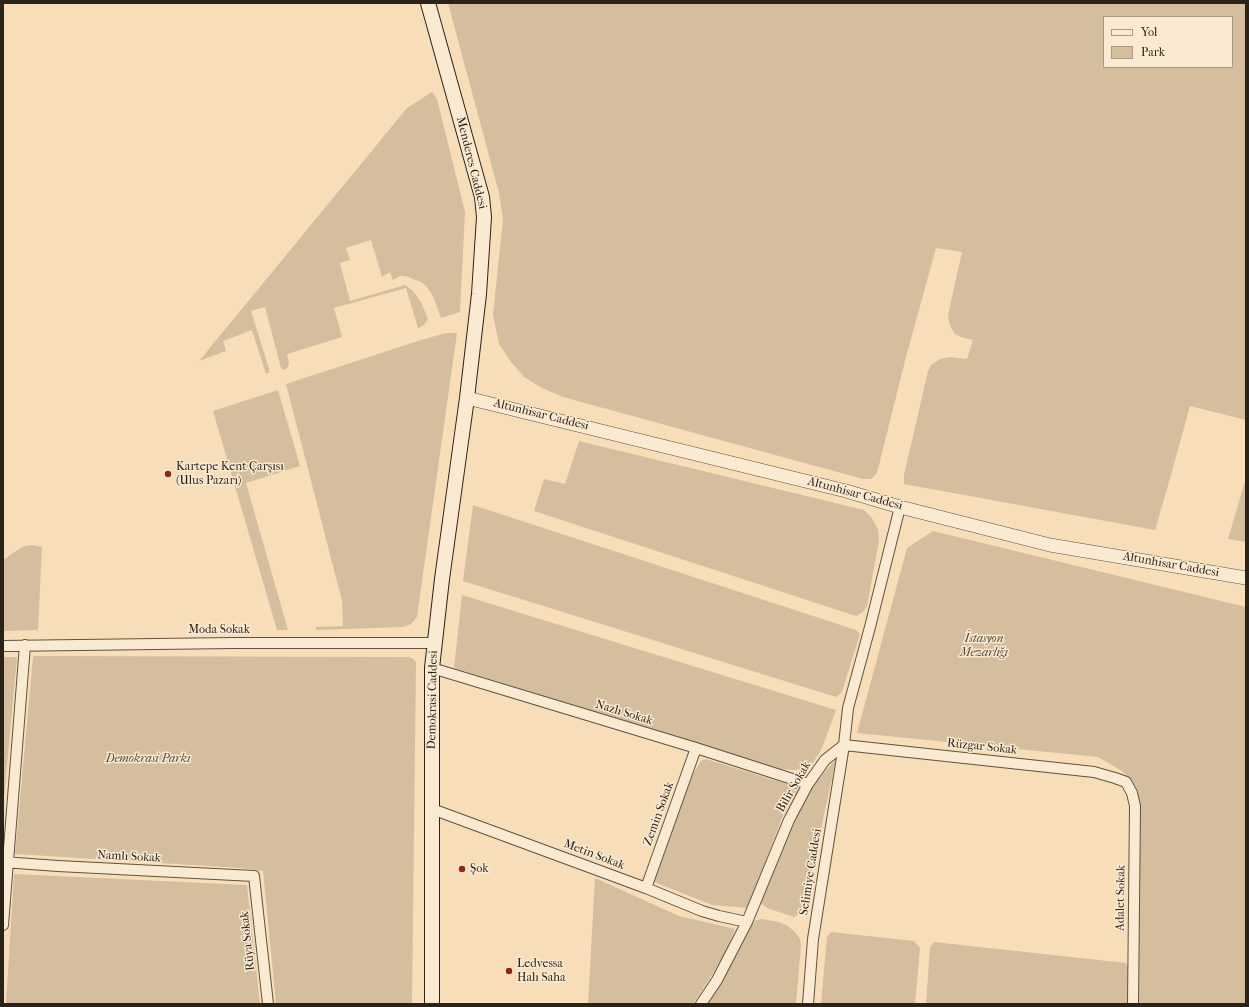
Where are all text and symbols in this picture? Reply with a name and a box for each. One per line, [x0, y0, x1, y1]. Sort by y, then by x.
legend [1103, 16, 1233, 68]
text: Yol [1141, 25, 1157, 39]
text: Park [1141, 45, 1165, 59]
street label: Menderes Caddesi [453, 115, 489, 211]
street label: Altunhisar Caddesi [492, 396, 590, 434]
place label: Kartepe Kent Çarşısı (Ulus Pazarı) [176, 460, 284, 488]
marker: Kartepe Kent Çarşısı (Ulus Pazarı) [163, 469, 173, 479]
street label: Altunhisar Caddesi [806, 474, 904, 514]
street label: Altunhisar Caddesi [1122, 549, 1220, 581]
street label: Moda Sokak [188, 623, 250, 637]
park label: İstasyon Mezarlığı [960, 632, 1008, 660]
street label: Demokrasi Caddesi [425, 650, 441, 750]
street label: Nazlı Sokak [594, 697, 654, 729]
street label: Rüzgar Sokak [946, 736, 1018, 758]
park label: Demokrasi Parkı [106, 752, 190, 766]
street label: Bilir Sokak [774, 759, 814, 815]
street label: Zemin Sokak [641, 780, 677, 848]
street label: Selimiye Caddesi [797, 828, 825, 916]
street label: Metin Sokak [561, 837, 627, 873]
street label: Namlı Sokak [97, 848, 161, 866]
place label: Şok [470, 862, 488, 876]
marker: Şok [457, 864, 467, 874]
street label: Adalet Sokak [1113, 865, 1129, 931]
street label: Rüya Sokak [238, 911, 258, 971]
place label: Ledvessa Halı Saha [517, 957, 566, 985]
marker: Ledvessa Halı Saha [504, 966, 514, 976]

